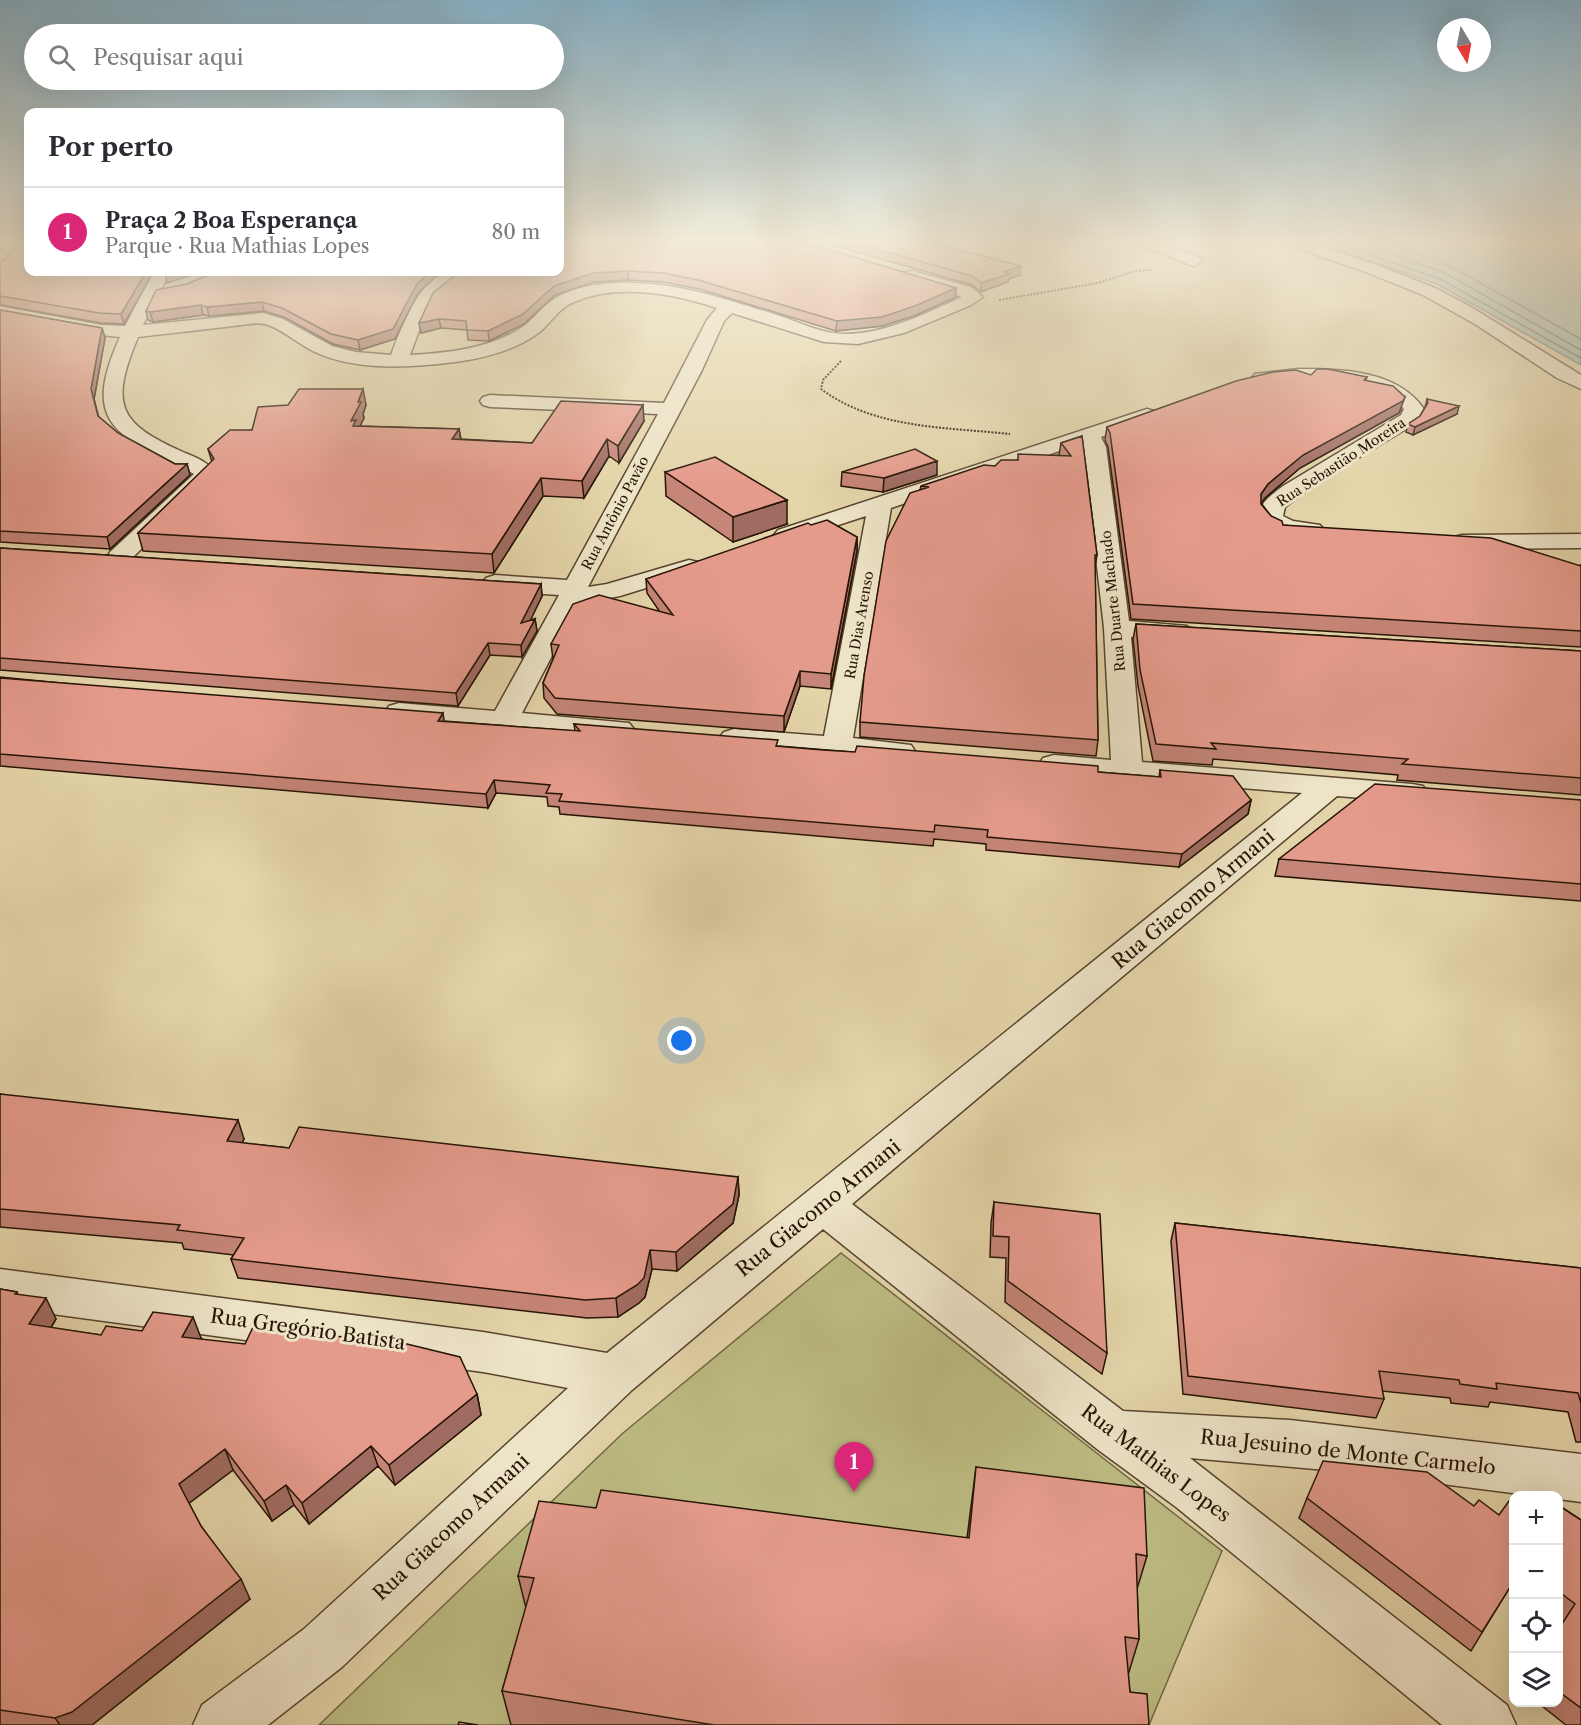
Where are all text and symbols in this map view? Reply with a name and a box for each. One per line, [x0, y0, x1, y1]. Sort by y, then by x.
north arrow [1437, 18, 1491, 72]
search box [24, 24, 564, 90]
icon: search [45, 41, 78, 74]
text: Pesquisar aqui [93, 44, 243, 71]
text: Por perto [48, 131, 173, 163]
text: Praça 2 Boa Esperança [105, 207, 358, 234]
text: 1 [63, 220, 72, 244]
text: 80 m [492, 220, 540, 244]
text: Parque · Rua Mathias Lopes [105, 234, 370, 258]
street label: Rua Sebastião Moreira [1273, 413, 1409, 510]
street label: Rua Antônio Pavão [577, 453, 653, 573]
street label: Rua Duarte Machado [1097, 530, 1129, 672]
street label: Rua Dias Arenso [841, 570, 877, 680]
street label: Rua Giacomo Armani [1107, 824, 1279, 974]
your location [667, 1026, 696, 1055]
street label: Rua Giacomo Armani [731, 1134, 905, 1282]
street label: Rua Gregório Batista [209, 1303, 408, 1355]
street label: Rua Mathias Lopes [1076, 1399, 1236, 1527]
street label: Rua Jesuino de Monte Carmelo [1199, 1425, 1497, 1479]
pin: 1 [834, 1442, 874, 1492]
street label: Rua Giacomo Armani [368, 1448, 534, 1606]
map controls [1509, 1491, 1563, 1707]
button: + [1509, 1491, 1563, 1545]
button: − [1509, 1545, 1563, 1599]
button: locate [1509, 1599, 1563, 1653]
button: layers [1509, 1653, 1563, 1707]

